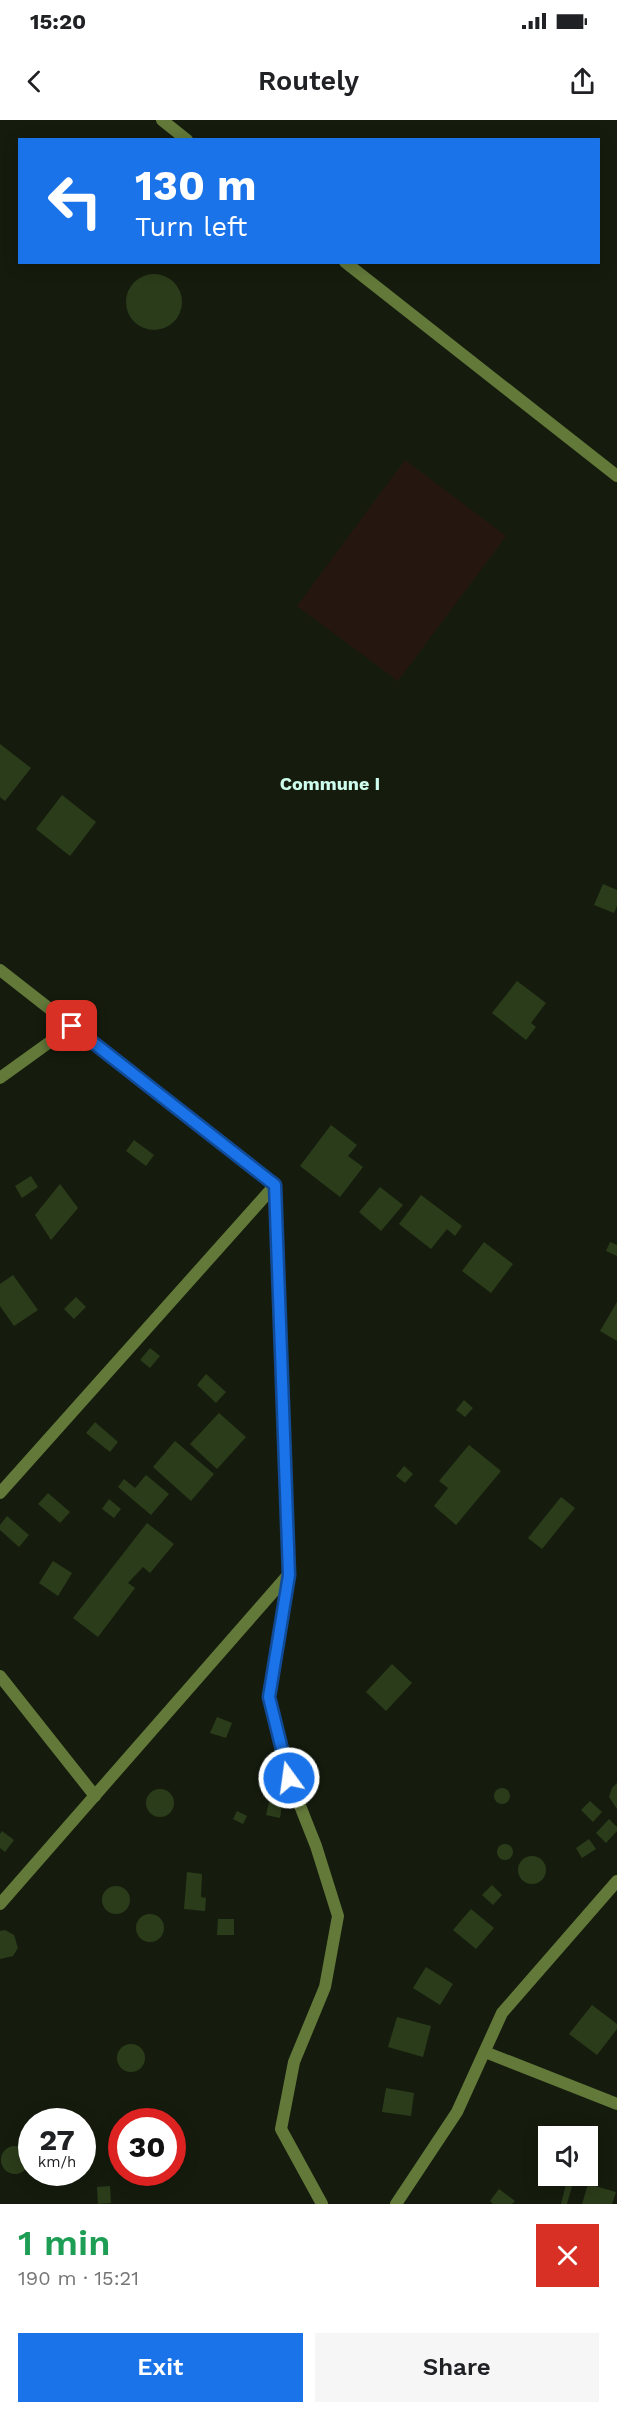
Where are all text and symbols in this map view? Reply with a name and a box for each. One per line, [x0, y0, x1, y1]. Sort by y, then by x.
text: 15:20 [30, 9, 86, 34]
icon: back [18, 65, 51, 98]
text: Routely [258, 65, 359, 97]
icon: share [566, 65, 599, 98]
text: 130 m [135, 161, 257, 210]
icon: left [36, 162, 114, 240]
text: Turn left [135, 211, 247, 243]
district label: Commune I [280, 773, 380, 794]
pin [46, 1000, 97, 1051]
icon: arrive [55, 1009, 88, 1042]
position arrow [257, 1746, 321, 1810]
speed limit sign: 30 [108, 2108, 186, 2186]
text: 27 [39, 2122, 75, 2157]
map controls [538, 2126, 598, 2186]
button: sound [538, 2126, 598, 2186]
text: km/h [38, 2153, 76, 2171]
text: 1 min [18, 2222, 110, 2264]
button: close [536, 2224, 599, 2287]
text: 190 m · 15:21 [18, 2266, 139, 2290]
button: Exit [18, 2333, 303, 2402]
button: Share [315, 2333, 599, 2402]

